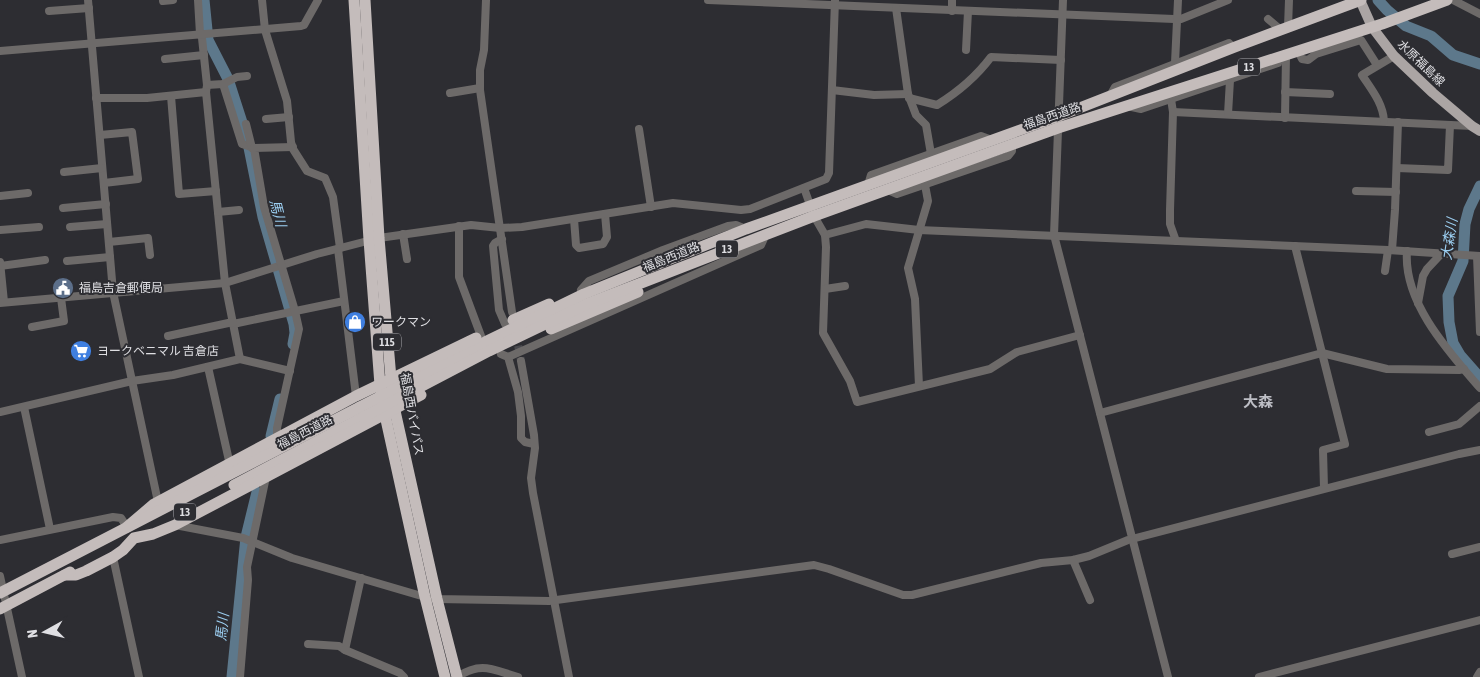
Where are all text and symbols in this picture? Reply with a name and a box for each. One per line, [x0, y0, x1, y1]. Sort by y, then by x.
street label: 水原福島線 [1395, 37, 1447, 89]
road number: 13 [1238, 58, 1260, 76]
street label: 福島西道路 [1021, 100, 1083, 132]
water label: 馬川 [267, 197, 290, 230]
water label: 大森川 [1438, 215, 1460, 261]
street label: 福島西道路 [641, 239, 701, 275]
road number: 13 [716, 240, 738, 258]
public building icon: 福島吉倉郵便局 [51, 276, 75, 300]
place label: 福島吉倉郵便局 [79, 281, 163, 295]
shop icon: ワークマン [343, 310, 367, 334]
place label: ワークマン [371, 315, 431, 329]
road number: 115 [373, 334, 401, 351]
supermarket icon: ヨークベニマル 吉倉店 [69, 339, 93, 363]
place label: ヨークベニマル 吉倉店 [97, 344, 219, 358]
street label: 福島西バイパス [398, 372, 426, 456]
district label: 大森 [1243, 393, 1273, 410]
street label: 福島西道路 [275, 412, 335, 452]
road number: 13 [174, 504, 196, 520]
north arrow [20, 607, 70, 657]
water label: 馬川 [213, 610, 232, 642]
text: N [24, 629, 41, 639]

